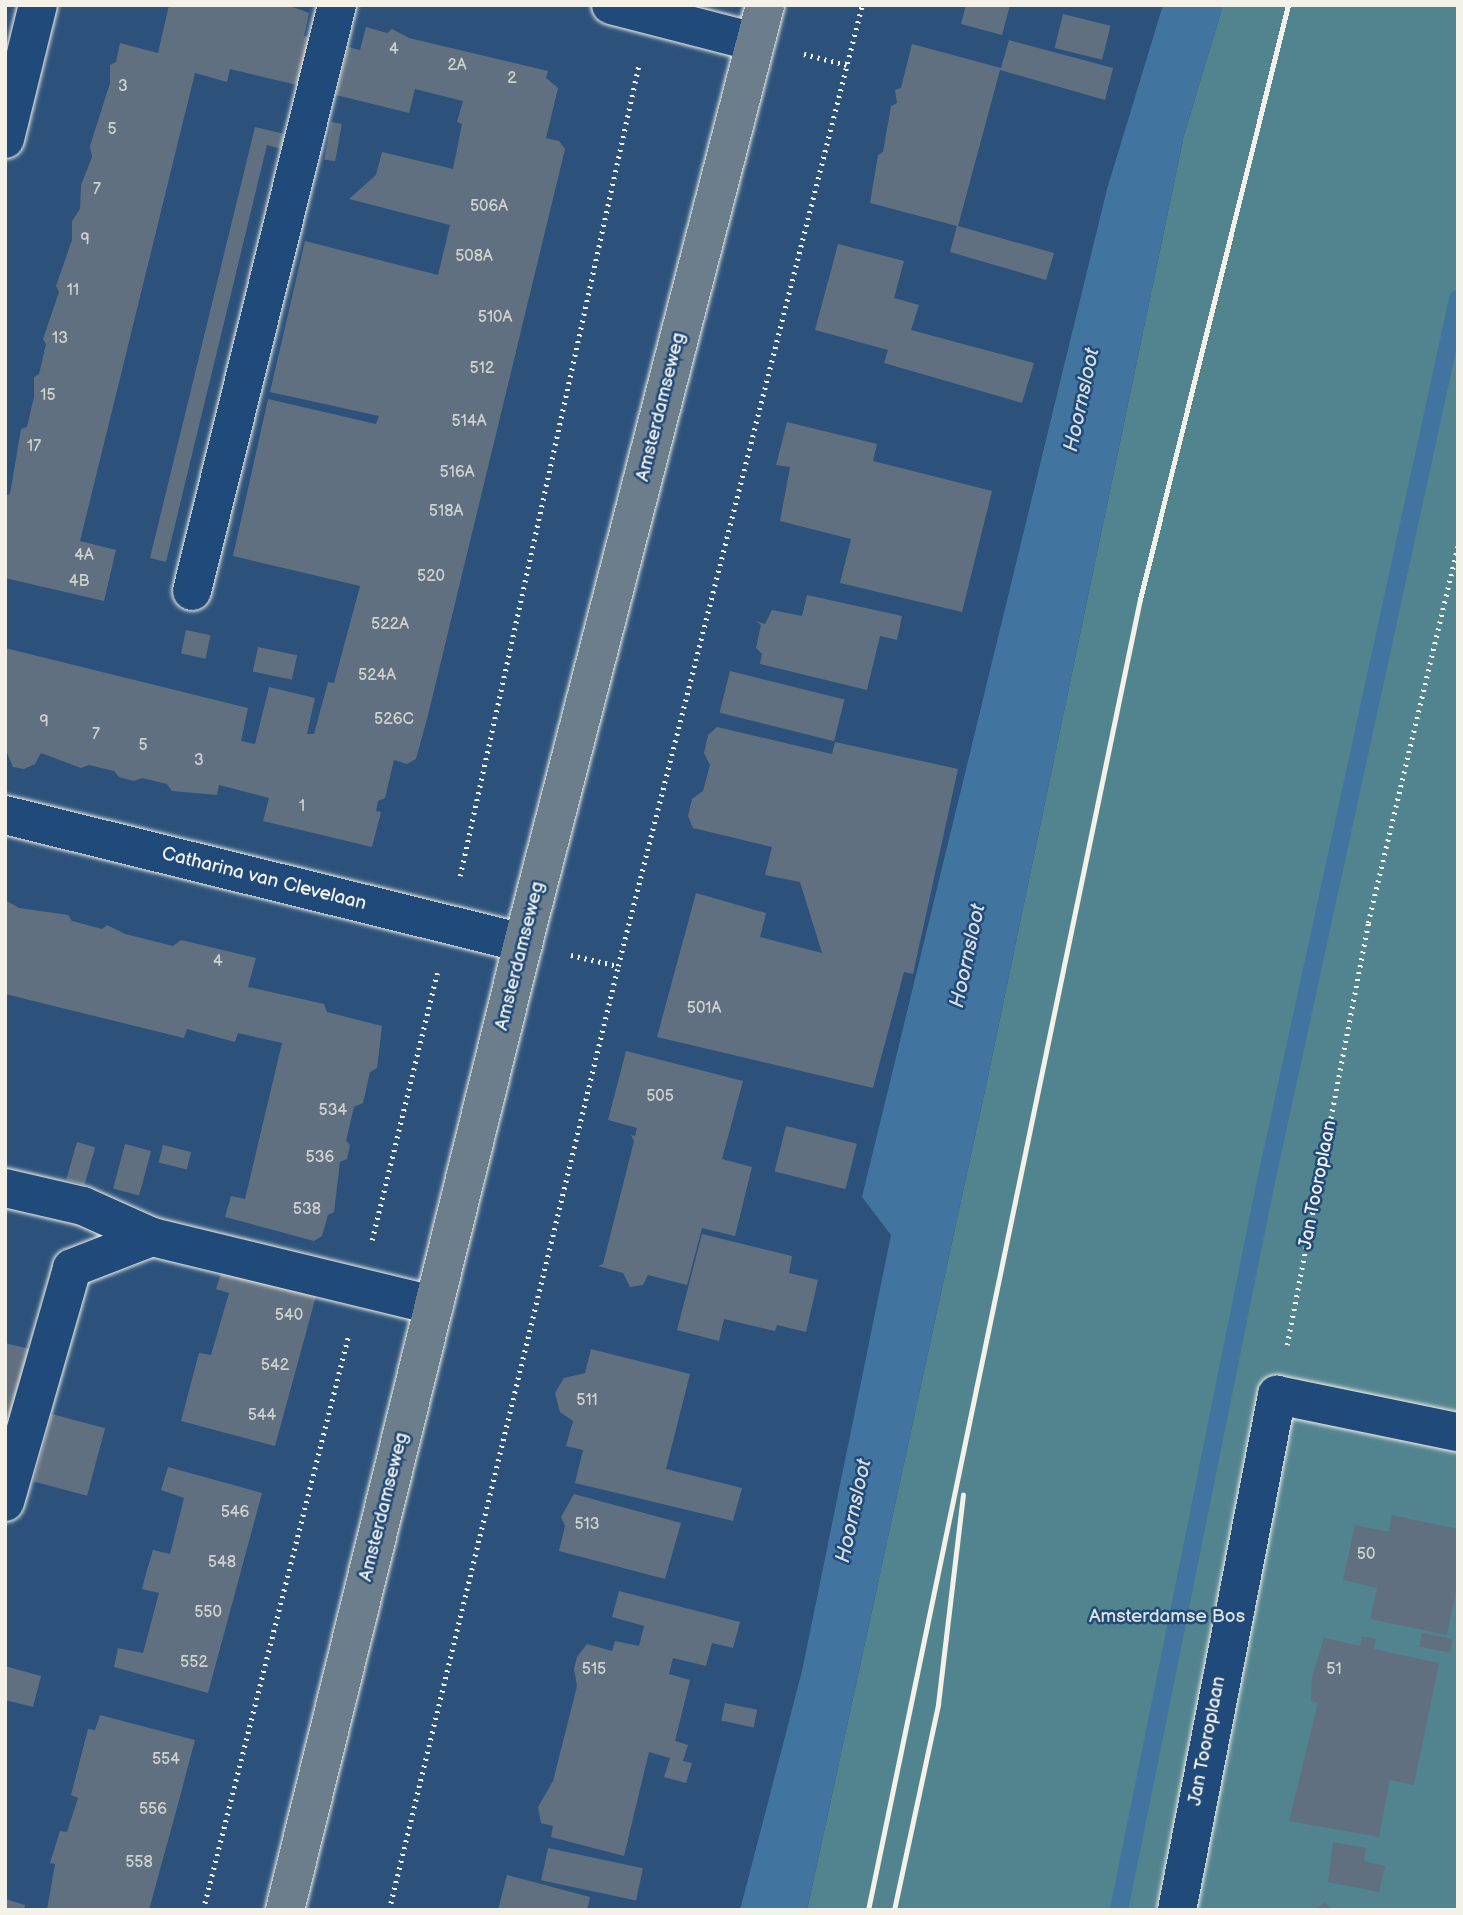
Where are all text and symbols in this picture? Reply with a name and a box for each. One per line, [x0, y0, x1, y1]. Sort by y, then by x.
house number: 4 [389, 40, 399, 60]
house number: 2A [447, 56, 467, 76]
house number: 2 [507, 69, 517, 89]
house number: 3 [118, 77, 128, 97]
house number: 5 [107, 120, 117, 140]
house number: 7 [93, 180, 101, 200]
house number: 506A [470, 197, 508, 217]
house number: 9 [80, 230, 90, 250]
house number: 508A [455, 247, 493, 267]
house number: 11 [67, 281, 79, 301]
house number: 510A [478, 308, 512, 328]
house number: 13 [52, 329, 68, 349]
street label: Amsterdamseweg [631, 330, 691, 484]
water label: Hoornsloot [1059, 346, 1105, 454]
house number: 512 [470, 359, 494, 379]
house number: 15 [40, 386, 56, 406]
house number: 514A [452, 412, 486, 432]
house number: 17 [27, 437, 41, 457]
house number: 516A [440, 463, 474, 483]
house number: 518A [429, 502, 463, 522]
house number: 4A [74, 546, 94, 566]
house number: 520 [417, 567, 445, 587]
house number: 4B [69, 572, 89, 592]
house number: 522A [371, 615, 409, 635]
house number: 524A [358, 666, 396, 686]
house number: 526C [374, 710, 414, 730]
house number: 9 [39, 712, 49, 732]
house number: 7 [92, 725, 100, 745]
house number: 5 [138, 736, 148, 756]
house number: 3 [194, 751, 204, 771]
house number: 1 [299, 797, 305, 817]
street label: Catharina van Clevelaan [159, 843, 369, 915]
street label: Amsterdamseweg [490, 879, 550, 1033]
water label: Hoornsloot [945, 902, 991, 1010]
house number: 4 [213, 952, 223, 972]
house number: 501A [687, 999, 721, 1019]
house number: 505 [646, 1087, 674, 1107]
house number: 534 [319, 1101, 347, 1121]
street label: Jan Tooroplaan [1294, 1118, 1342, 1252]
house number: 536 [306, 1148, 334, 1168]
house number: 538 [293, 1200, 321, 1220]
house number: 540 [275, 1306, 303, 1326]
house number: 542 [261, 1356, 289, 1376]
house number: 511 [576, 1391, 598, 1411]
house number: 544 [248, 1406, 276, 1426]
street label: Amsterdamseweg [354, 1430, 414, 1584]
water label: Hoornsloot [831, 1457, 877, 1565]
house number: 546 [221, 1503, 249, 1523]
house number: 513 [574, 1515, 600, 1535]
house number: 50 [1357, 1545, 1375, 1565]
house number: 548 [208, 1553, 236, 1573]
house number: 550 [194, 1603, 222, 1623]
park label: Amsterdamse Bos [1089, 1606, 1245, 1628]
house number: 552 [180, 1653, 208, 1673]
house number: 515 [582, 1660, 606, 1680]
house number: 51 [1326, 1660, 1342, 1680]
street label: Jan Tooroplaan [1183, 1674, 1231, 1808]
house number: 554 [152, 1750, 180, 1770]
house number: 556 [139, 1800, 167, 1820]
house number: 558 [125, 1853, 153, 1873]

